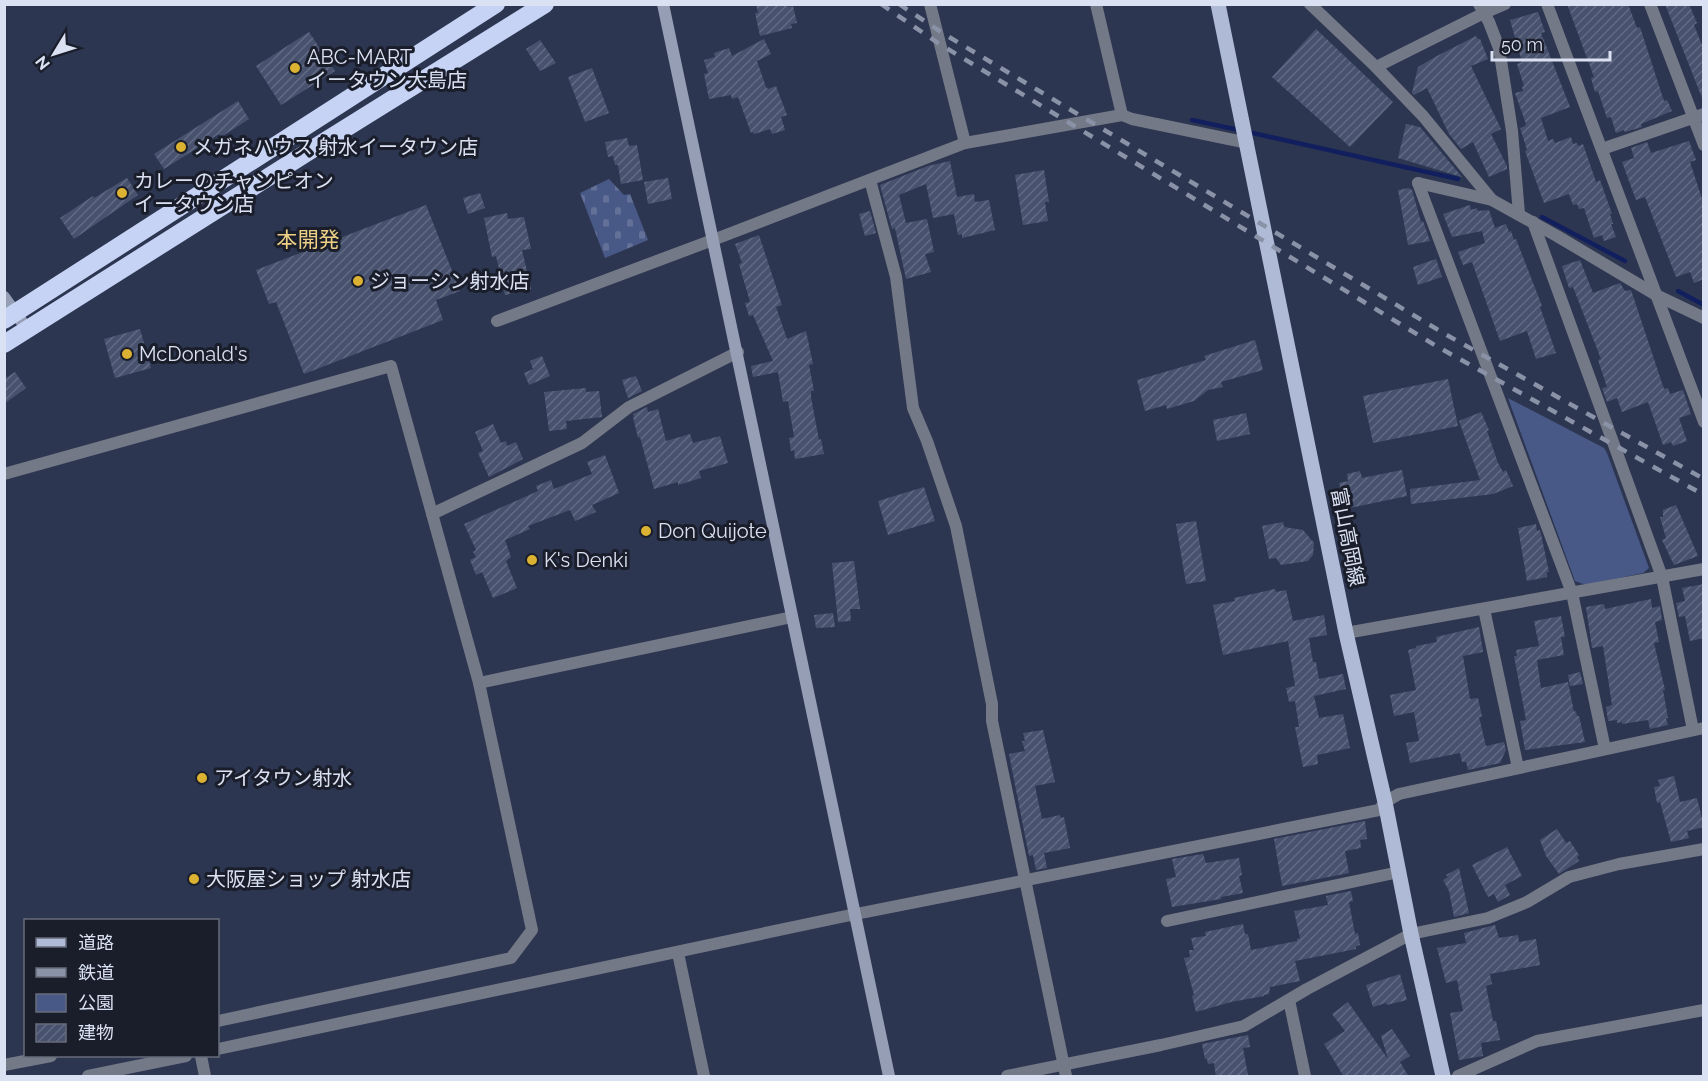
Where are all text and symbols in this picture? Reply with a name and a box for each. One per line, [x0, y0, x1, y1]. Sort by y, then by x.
north arrow [24, 24, 84, 84]
scale bar [1492, 24, 1610, 62]
text: 50 m [1501, 34, 1543, 55]
place label: ABC-MART イータウン大島店 [307, 45, 467, 92]
text: N [31, 52, 54, 74]
marker: ABC-MART イータウン大島店 [288, 61, 302, 75]
place label: メガネハウス 射水イータウン店 [193, 135, 478, 159]
marker: メガネハウス 射水イータウン店 [174, 140, 188, 154]
place label: カレーのチャンピオン イータウン店 [134, 169, 334, 216]
marker: カレーのチャンピオン イータウン店 [115, 186, 129, 200]
district label: 本開発 [277, 227, 340, 252]
place label: ジョーシン射水店 [370, 269, 530, 293]
marker: ジョーシン射水店 [351, 274, 365, 288]
place label: McDonald's [139, 342, 247, 366]
marker: McDonald's [120, 347, 134, 361]
street label: 富山高岡線 [1327, 486, 1369, 588]
place label: Don Quijote [658, 519, 767, 543]
marker: Don Quijote [639, 524, 653, 538]
place label: K's Denki [544, 548, 628, 572]
marker: K's Denki [525, 553, 539, 567]
place label: アイタウン射水 [214, 766, 352, 790]
marker: アイタウン射水 [195, 771, 209, 785]
place label: 大阪屋ショップ 射水店 [206, 867, 411, 891]
marker: 大阪屋ショップ 射水店 [187, 872, 201, 886]
legend [24, 919, 219, 1057]
text: 道路 [78, 932, 114, 953]
text: 鉄道 [78, 962, 114, 983]
text: 公園 [78, 992, 114, 1013]
text: 建物 [78, 1022, 114, 1043]

